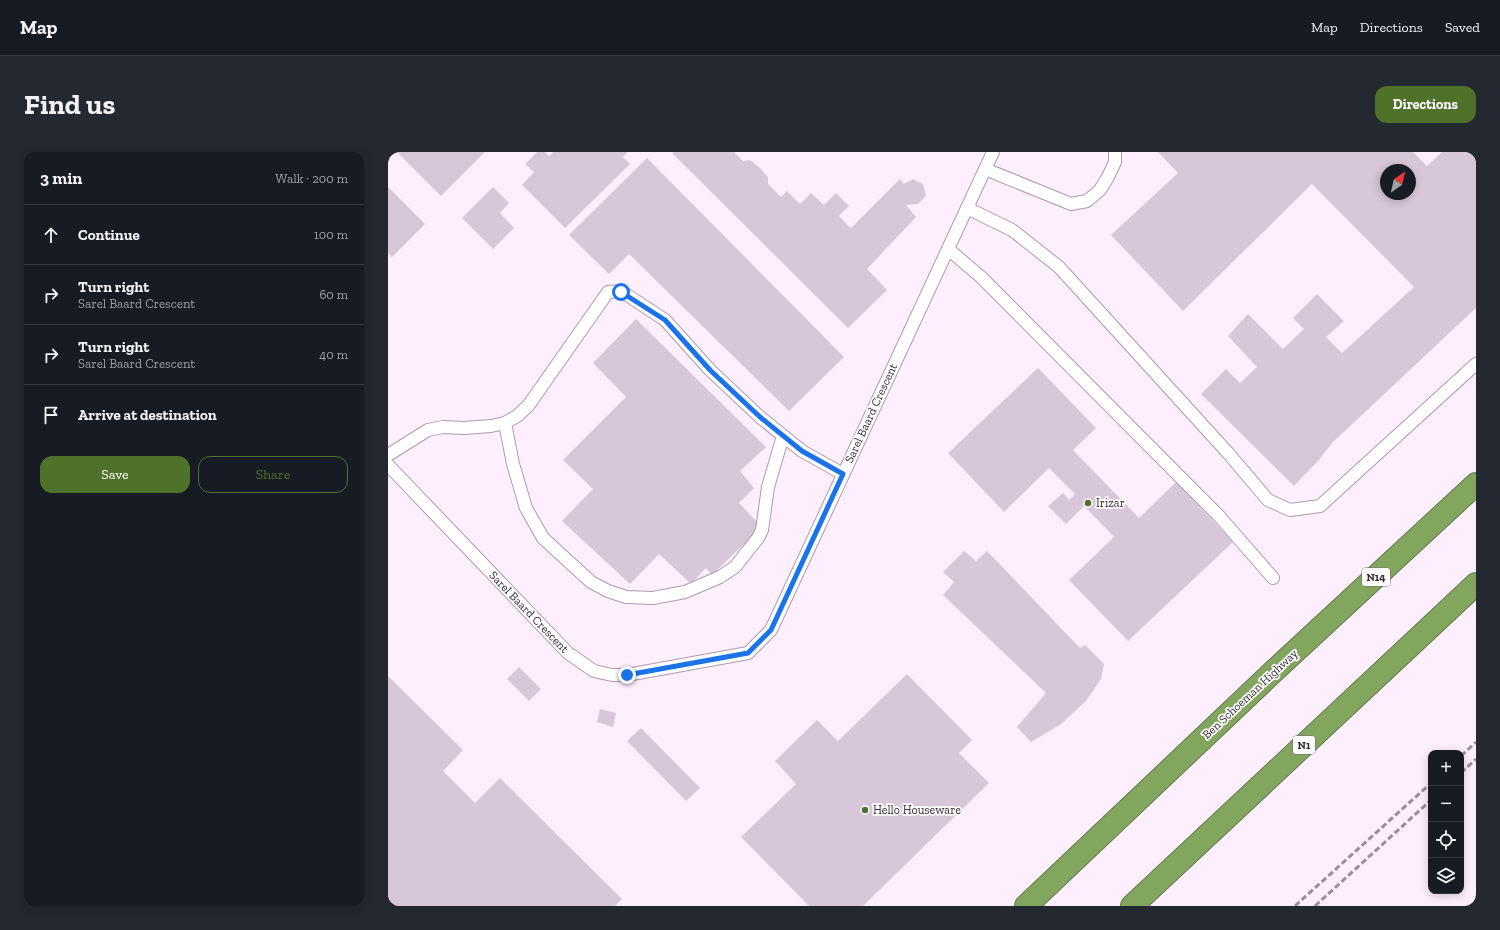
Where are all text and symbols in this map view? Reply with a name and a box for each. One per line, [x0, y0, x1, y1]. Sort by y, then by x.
text: Map [20, 16, 57, 39]
text: Map [1311, 19, 1338, 36]
text: Directions [1360, 19, 1423, 36]
text: Saved [1445, 19, 1480, 36]
button: Directions [1375, 86, 1476, 123]
text: Find us [24, 88, 115, 121]
north arrow [1380, 164, 1416, 200]
text: 3 min [40, 168, 82, 188]
text: Walk · 200 m [275, 171, 348, 186]
icon: ahead [40, 224, 62, 246]
text: Continue [78, 226, 140, 244]
text: 100 m [314, 227, 348, 242]
text: Turn right [78, 278, 149, 296]
route start [612, 283, 630, 301]
icon: right [40, 284, 62, 306]
text: 60 m [319, 287, 348, 302]
text: Sarel Baard Crescent [78, 296, 195, 311]
text: Turn right [78, 338, 149, 356]
icon: right [40, 344, 62, 366]
text: 40 m [319, 347, 348, 362]
text: Sarel Baard Crescent [78, 356, 195, 371]
street label: Sarel Baard Crescent [842, 361, 900, 465]
icon: arrive [40, 404, 62, 426]
text: Arrive at destination [78, 406, 217, 424]
button: Save [40, 456, 190, 493]
button: Share [198, 456, 348, 493]
place label: Irizar [1096, 496, 1125, 510]
marker: Irizar [1083, 498, 1093, 508]
street label: Sarel Baard Crescent [486, 568, 572, 656]
road number: N14 [1362, 568, 1390, 586]
street label: Ben Schoeman Highway [1199, 646, 1301, 742]
route end [618, 666, 636, 684]
road number: N1 [1293, 736, 1315, 754]
map controls [1428, 750, 1464, 894]
button: + [1428, 750, 1464, 786]
button: − [1428, 786, 1464, 822]
place label: Hello Houseware [873, 803, 961, 817]
marker: Hello Houseware [860, 805, 870, 815]
button: locate [1428, 822, 1464, 858]
button: layers [1428, 858, 1464, 894]

